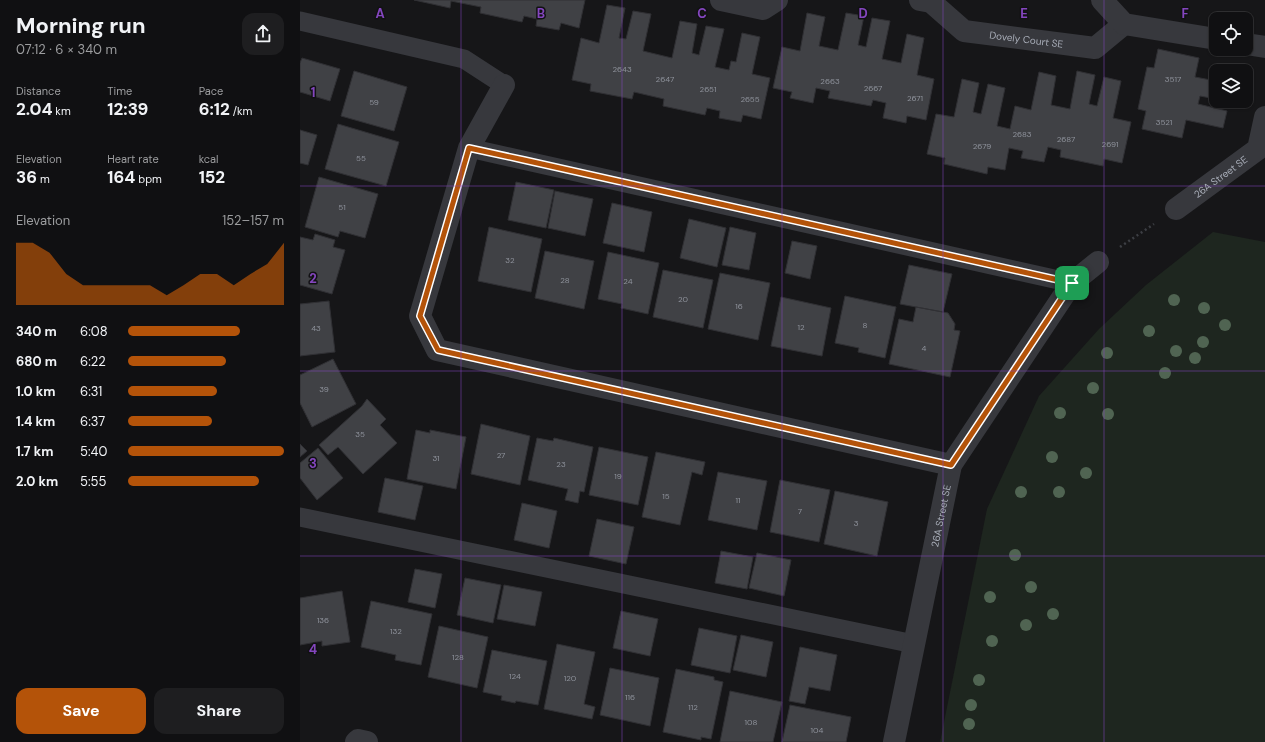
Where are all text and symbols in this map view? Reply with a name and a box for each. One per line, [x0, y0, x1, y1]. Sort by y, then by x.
text: A [375, 5, 385, 22]
text: B [537, 5, 545, 22]
text: C [697, 5, 707, 22]
text: D [858, 5, 868, 22]
text: E [1020, 5, 1028, 22]
text: F [1181, 5, 1189, 22]
text: Morning run [16, 11, 146, 40]
map controls [1209, 12, 1253, 108]
button: locate [1209, 12, 1253, 56]
button: share [242, 13, 284, 55]
street label: Dovely Court SE [989, 28, 1064, 51]
text: 07:12 · 6 × 340 m [16, 41, 117, 58]
house number: 2643 [612, 64, 632, 74]
button: layers [1209, 64, 1253, 108]
house number: 2647 [656, 74, 674, 84]
house number: 3517 [1165, 74, 1181, 84]
house number: 2663 [820, 76, 840, 86]
house number: 2667 [864, 83, 882, 93]
text: Distance [16, 84, 61, 98]
text: Time [107, 84, 132, 98]
text: Pace [199, 84, 223, 98]
text: 1 [311, 84, 315, 101]
house number: 2651 [700, 84, 716, 94]
house number: 2671 [907, 93, 923, 103]
house number: 2655 [740, 94, 760, 104]
house number: 59 [369, 97, 379, 107]
text: 2.04 [16, 98, 52, 120]
text: 12:39 [107, 98, 148, 120]
text: 6:12 [199, 98, 230, 120]
text: km [52, 104, 71, 118]
text: /km [230, 104, 252, 118]
house number: 3521 [1156, 117, 1172, 127]
house number: 2683 [1012, 129, 1032, 139]
house number: 2687 [1057, 134, 1075, 144]
house number: 2691 [1102, 139, 1118, 149]
house number: 2679 [973, 141, 991, 151]
text: Elevation [16, 152, 62, 166]
text: Heart rate [107, 152, 159, 166]
text: kcal [199, 152, 219, 166]
house number: 55 [356, 153, 366, 163]
street label: 26A Street SE [1191, 153, 1250, 201]
text: 36 [16, 166, 37, 188]
text: 164 [107, 166, 135, 188]
text: 152 [199, 166, 225, 188]
text: m [37, 172, 50, 186]
text: bpm [135, 172, 162, 186]
house number: 51 [338, 202, 346, 212]
text: Elevation [16, 212, 70, 229]
text: 152–157 m [222, 212, 284, 229]
house number: 32 [505, 255, 515, 265]
pin [1055, 266, 1089, 300]
text: 2 [309, 270, 317, 287]
icon: arrive [1061, 272, 1083, 294]
house number: 28 [560, 275, 570, 285]
house number: 24 [623, 276, 633, 286]
house number: 20 [678, 294, 689, 304]
house number: 16 [735, 301, 743, 311]
house number: 8 [863, 320, 868, 330]
house number: 12 [797, 322, 805, 332]
text: 340 m [16, 323, 57, 340]
text: 6:08 [80, 323, 108, 340]
house number: 43 [311, 323, 321, 333]
house number: 4 [922, 343, 927, 353]
text: 680 m [16, 353, 57, 370]
text: 6:22 [80, 353, 106, 370]
text: 1.0 km [16, 383, 55, 400]
text: 6:31 [80, 383, 102, 400]
house number: 39 [319, 384, 329, 394]
text: 1.4 km [16, 413, 55, 430]
text: 6:37 [80, 413, 105, 430]
house number: 35 [355, 429, 365, 439]
text: 1.7 km [16, 443, 53, 460]
text: 5:40 [80, 443, 107, 460]
house number: 27 [497, 450, 505, 460]
house number: 31 [432, 453, 440, 463]
text: 3 [309, 455, 317, 472]
house number: 23 [556, 459, 566, 469]
house number: 19 [614, 471, 622, 481]
text: 2.0 km [16, 473, 58, 490]
text: 5:55 [80, 473, 106, 490]
street label: 26A Street SE [928, 483, 954, 548]
house number: 15 [662, 491, 670, 501]
house number: 11 [736, 495, 741, 505]
house number: 7 [798, 506, 802, 516]
house number: 3 [854, 518, 859, 528]
house number: 136 [317, 615, 329, 625]
house number: 132 [390, 626, 402, 636]
text: 4 [309, 641, 317, 658]
house number: 128 [452, 652, 464, 662]
house number: 124 [509, 671, 521, 681]
house number: 120 [564, 673, 577, 683]
button: Save [16, 688, 146, 734]
button: Share [154, 688, 284, 734]
house number: 116 [625, 692, 635, 702]
house number: 112 [688, 702, 698, 712]
house number: 108 [745, 717, 758, 727]
house number: 104 [811, 725, 824, 735]

